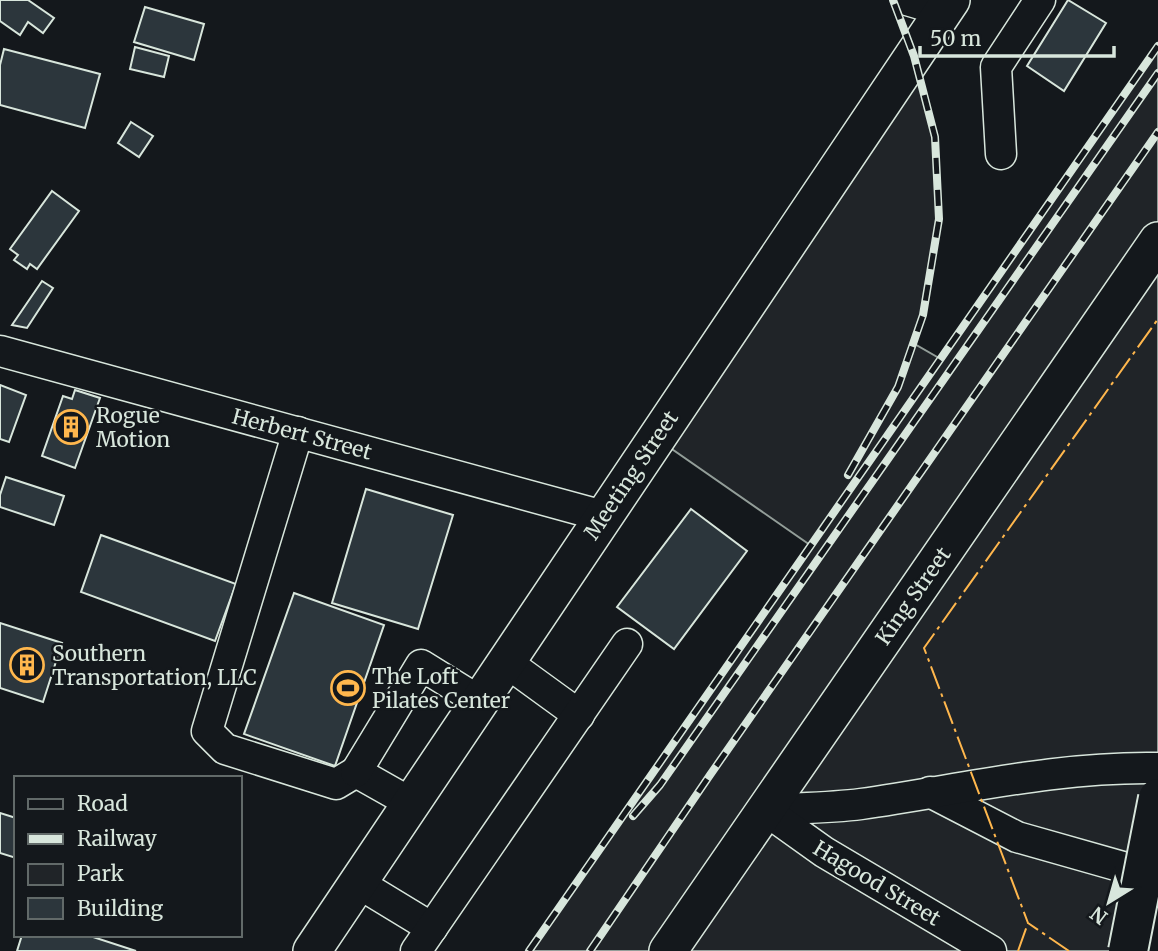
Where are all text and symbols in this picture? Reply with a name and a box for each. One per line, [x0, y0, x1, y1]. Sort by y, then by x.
scale bar [920, 14, 1114, 58]
text: 50 m [930, 25, 981, 52]
place label: Rogue Motion [96, 402, 170, 453]
street label: Herbert Street [229, 402, 375, 466]
street label: Meeting Street [578, 405, 684, 545]
building icon: Rogue Motion [52, 408, 90, 446]
street label: King Street [869, 542, 957, 650]
place label: Southern Transportation, LLC [52, 640, 257, 691]
building icon: Southern Transportation, LLC [8, 646, 46, 684]
place label: The Loft Pilates Center [372, 663, 510, 714]
sports icon: The Loft Pilates Center [329, 669, 367, 707]
legend [14, 776, 242, 937]
text: Road [77, 790, 128, 817]
text: Railway [77, 825, 158, 852]
street label: Hagood Street [808, 834, 946, 932]
text: Park [77, 860, 124, 887]
north arrow [1074, 867, 1144, 937]
text: Building [77, 895, 164, 922]
text: N [1086, 901, 1112, 930]

